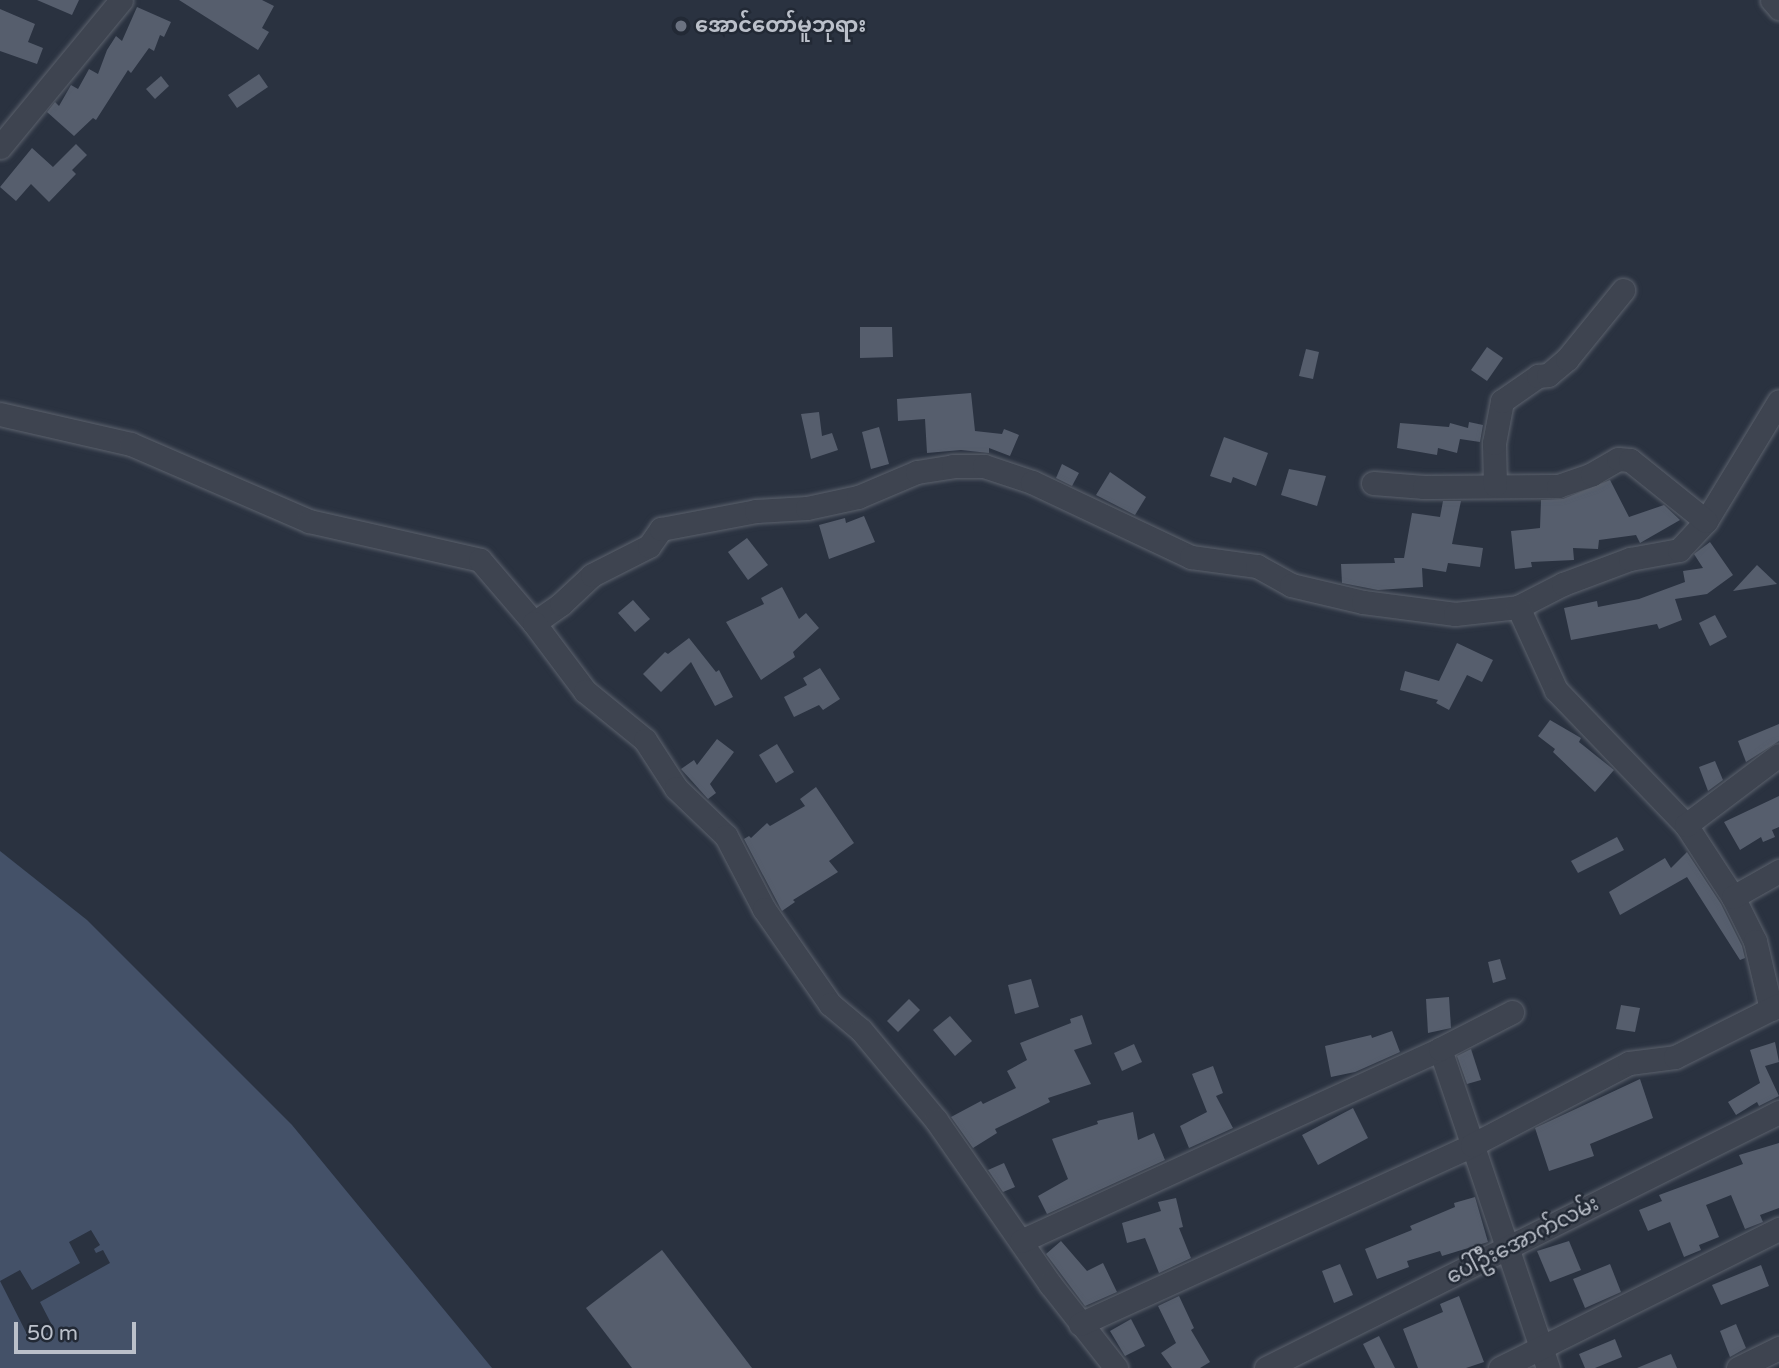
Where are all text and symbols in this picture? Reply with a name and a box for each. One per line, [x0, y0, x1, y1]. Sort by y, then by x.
place label: အောင်တော်မူဘုရား [695, 13, 866, 39]
marker: အောင်တော်မူဘုရား [673, 18, 689, 34]
street label: ပေါ်ဦးအောက်လမ်း [1443, 1192, 1603, 1290]
scale bar [18, 1308, 140, 1352]
text: 50 m [27, 1321, 78, 1346]

